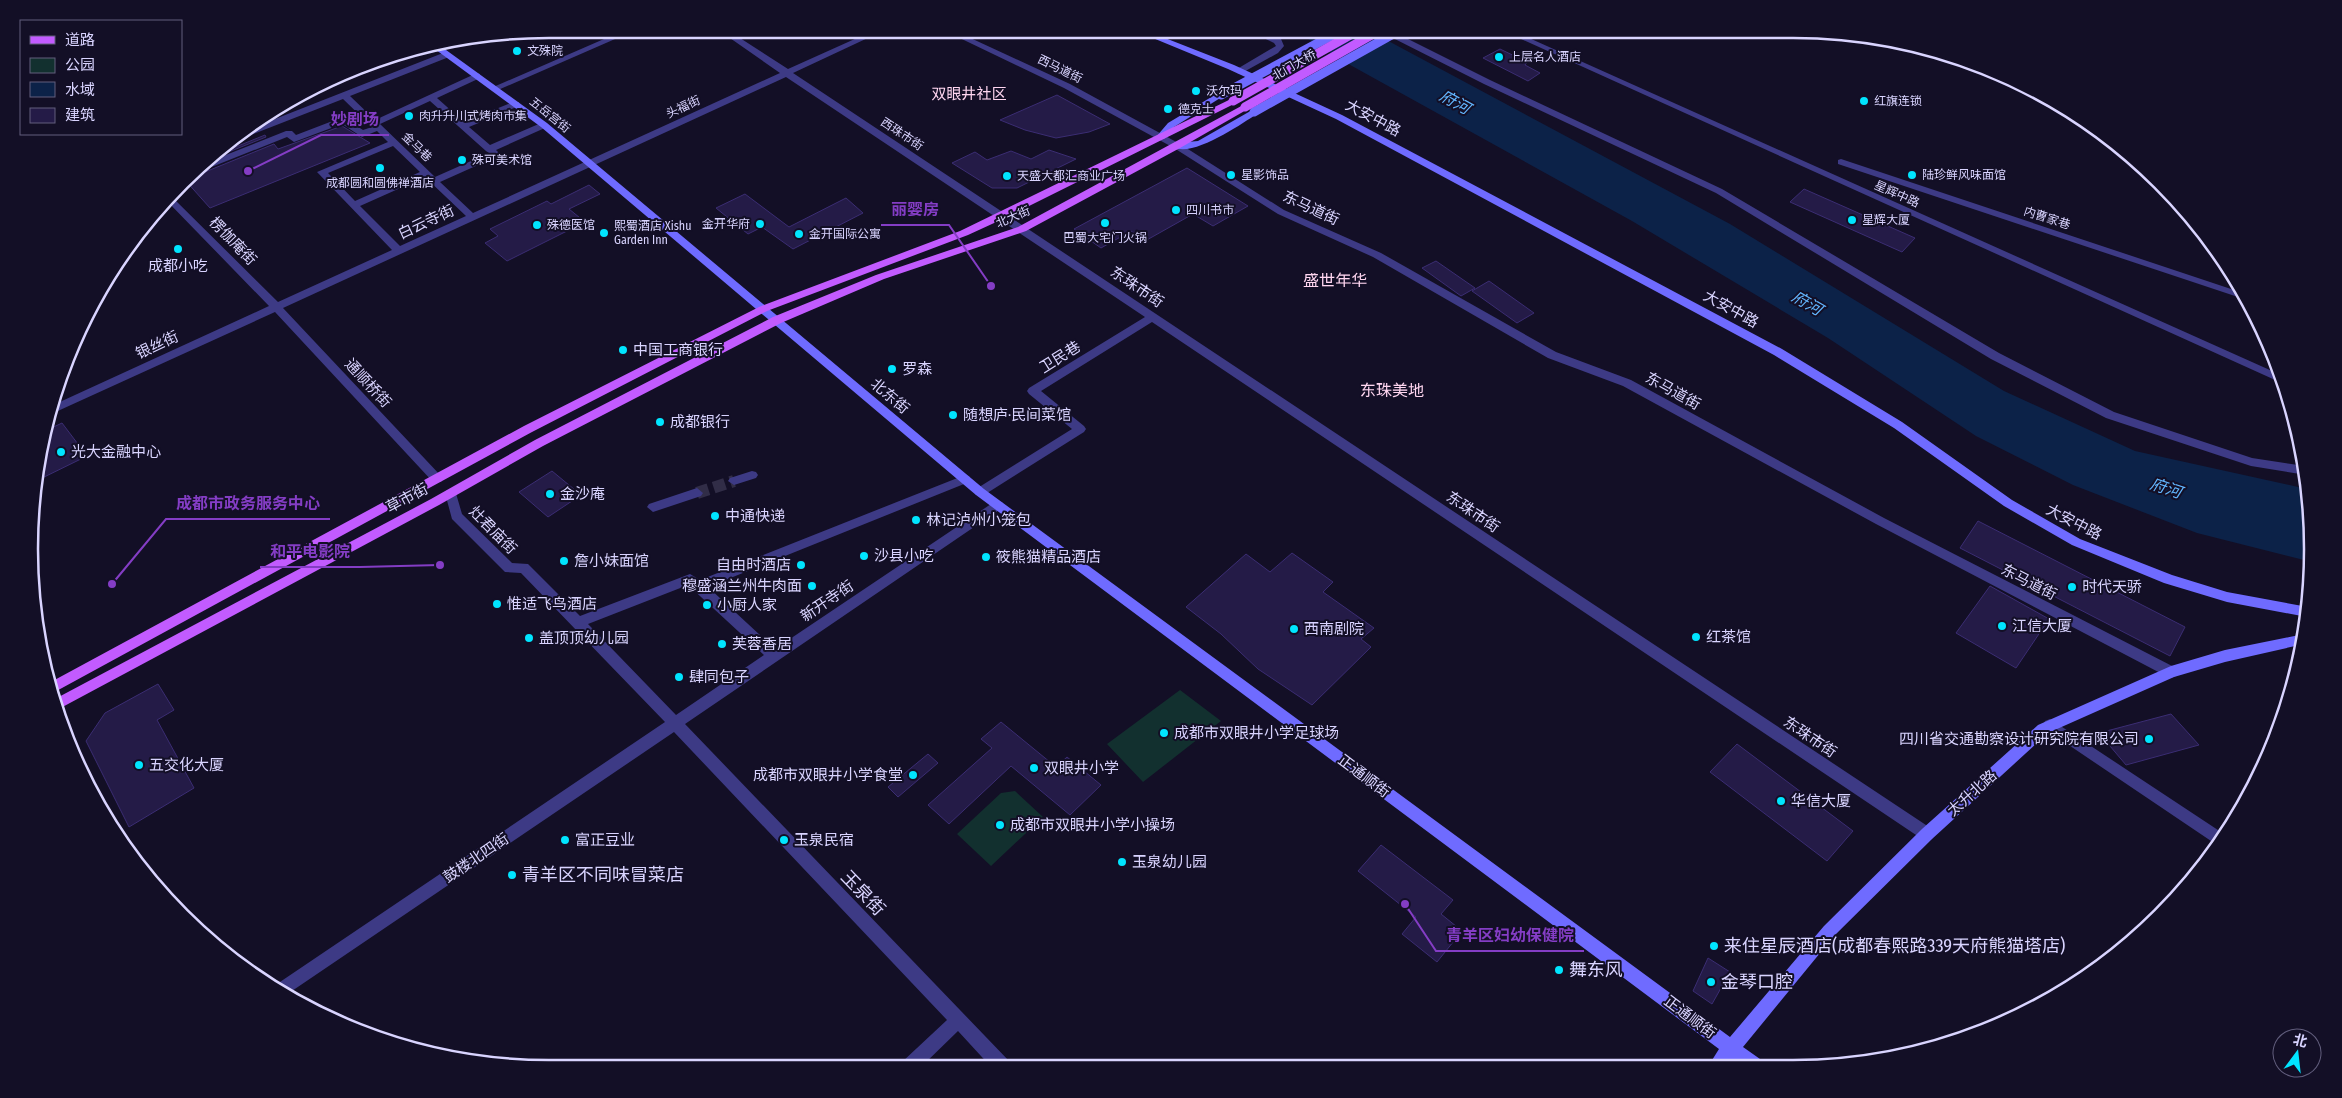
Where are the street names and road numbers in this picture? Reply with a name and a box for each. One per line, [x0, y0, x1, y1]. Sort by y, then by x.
street label: 北门大桥 [1270, 47, 1318, 83]
street label: 西马道街 [1035, 52, 1085, 86]
street label: 头福街 [664, 93, 702, 121]
street label: 五岳宫街 [527, 94, 573, 136]
street label: 大安中路 [1342, 96, 1404, 140]
street label: 西珠市街 [878, 115, 926, 153]
street label: 金马巷 [399, 129, 435, 165]
street label: 星辉中路 [1872, 178, 1922, 210]
street label: 东马道街 [1280, 187, 1342, 229]
street label: 白云寺街 [395, 201, 457, 243]
street label: 北大街 [994, 204, 1032, 230]
street label: 内曹家巷 [2022, 204, 2072, 232]
street label: 楞伽庵街 [206, 213, 260, 269]
street label: 东珠市街 [1107, 263, 1167, 311]
street label: 大安中路 [1700, 287, 1762, 331]
street label: 银丝街 [133, 327, 181, 363]
street label: 卫民巷 [1036, 337, 1084, 377]
street label: 通顺桥街 [341, 355, 395, 411]
street label: 东马道街 [1642, 369, 1704, 413]
street label: 北东街 [867, 375, 913, 417]
street label: 草市街 [383, 479, 431, 517]
street label: 东珠市街 [1443, 488, 1503, 536]
street label: 大安中路 [2043, 500, 2105, 544]
street label: 灶君庙街 [465, 502, 521, 558]
street label: 东马道街 [1998, 560, 2060, 604]
street label: 新开寺街 [797, 577, 857, 625]
street label: 东珠市街 [1780, 713, 1840, 761]
street label: 正通顺街 [1335, 751, 1393, 801]
street label: 太升北路 [1944, 766, 2000, 820]
street label: 鼓楼北四街 [440, 830, 512, 886]
street label: 玉泉街 [836, 866, 890, 920]
street label: 正通顺街 [1661, 992, 1719, 1042]

